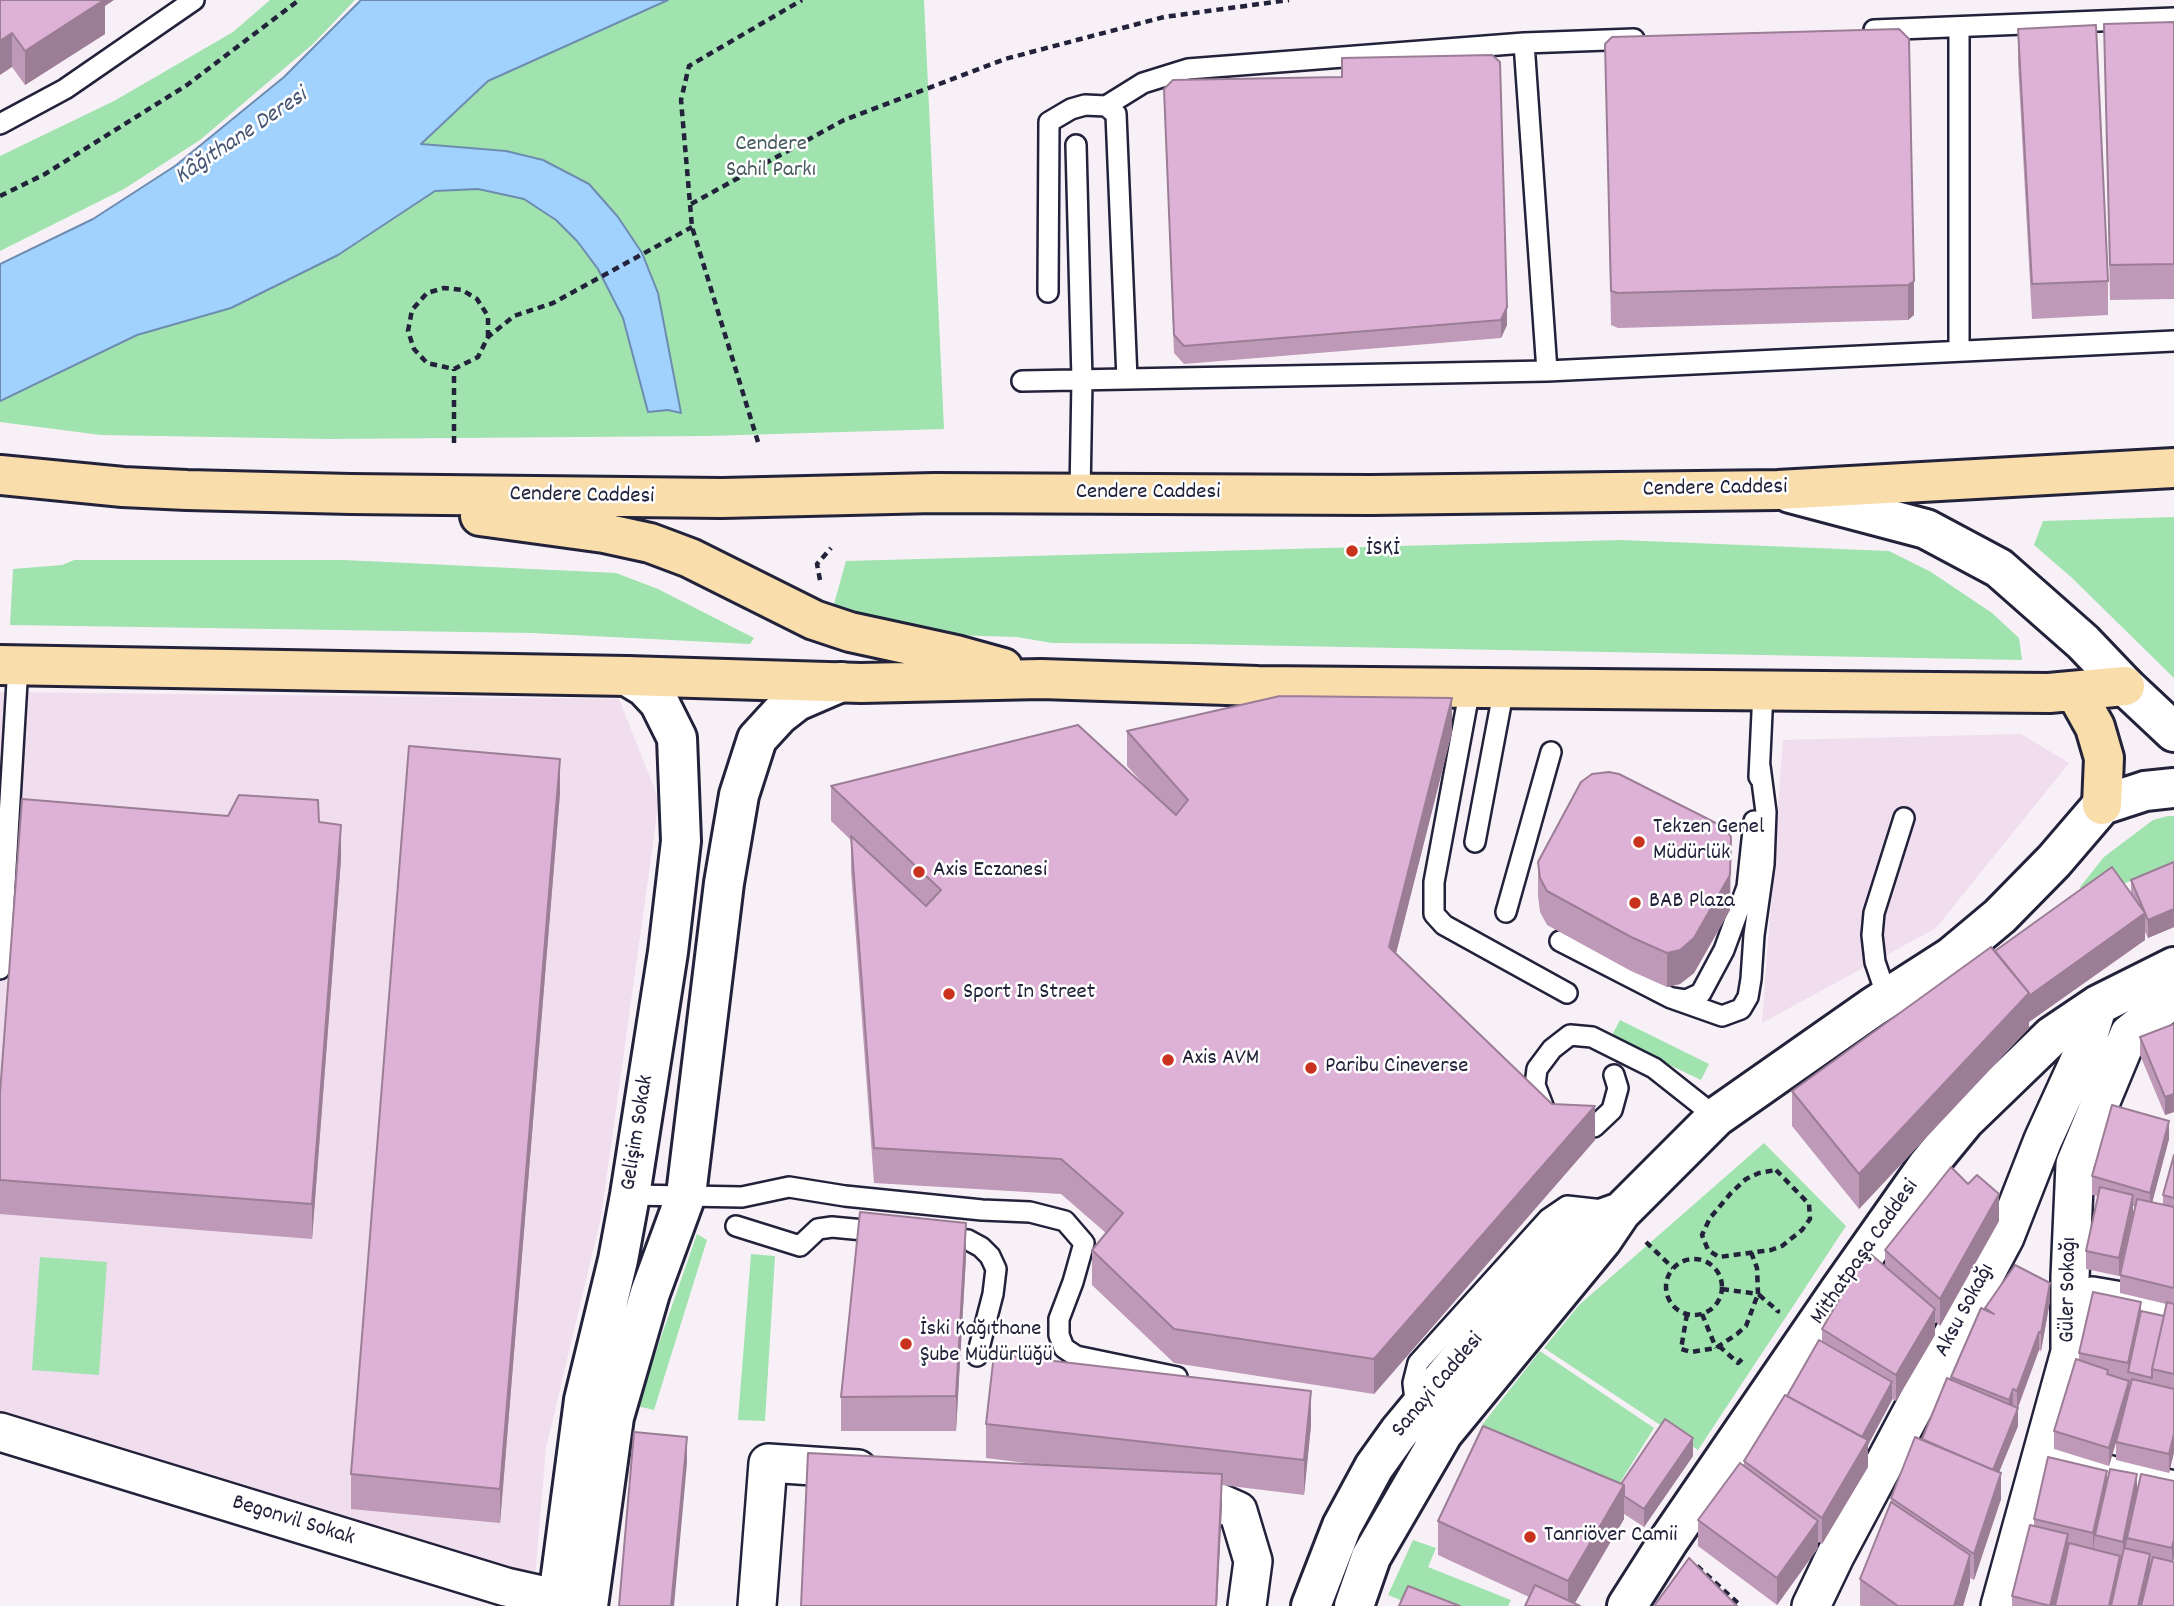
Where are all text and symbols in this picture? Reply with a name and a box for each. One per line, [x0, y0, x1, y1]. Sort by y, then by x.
water label: Kâğıthane Deresi [170, 83, 314, 193]
park label: Cendere Sahil Parkı [726, 132, 816, 186]
street label: Cendere Caddesi [1642, 475, 1788, 505]
street label: Cendere Caddesi [1076, 480, 1220, 508]
street label: Cendere Caddesi [509, 482, 655, 512]
place label: İSKİ [1366, 537, 1400, 565]
marker: İSKİ [1344, 543, 1360, 559]
place label: Tekzen Genel Müdürlük [1653, 815, 1764, 869]
marker: Tekzen Genel Müdürlük [1631, 834, 1647, 850]
place label: Axis Eczanesi [933, 858, 1047, 886]
marker: Axis Eczanesi [911, 864, 927, 880]
place label: BAB Plaza [1649, 889, 1735, 917]
marker: BAB Plaza [1627, 895, 1643, 911]
place label: Sport In Street [963, 980, 1095, 1008]
marker: Sport In Street [941, 986, 957, 1002]
place label: Axis AVM [1182, 1046, 1259, 1074]
marker: Axis AVM [1160, 1052, 1176, 1068]
place label: Paribu Cineverse [1325, 1054, 1468, 1082]
marker: Paribu Cineverse [1303, 1060, 1319, 1076]
street label: Gelişim Sokak [616, 1073, 662, 1193]
street label: Mithatpaşa Caddesi [1806, 1175, 1926, 1331]
street label: Güler Sokağı [2055, 1237, 2085, 1343]
street label: Aksu Sokağı [1930, 1260, 2002, 1362]
place label: İski Kağıthane Şube Müdürlüğü [920, 1317, 1053, 1371]
street label: Sanayi Caddesi [1387, 1328, 1491, 1444]
marker: İski Kağıthane Şube Müdürlüğü [898, 1336, 914, 1352]
street label: Begonvil Sokak [228, 1490, 358, 1554]
place label: Tanriöver Camii [1544, 1523, 1677, 1551]
marker: Tanriöver Camii [1522, 1529, 1538, 1545]

